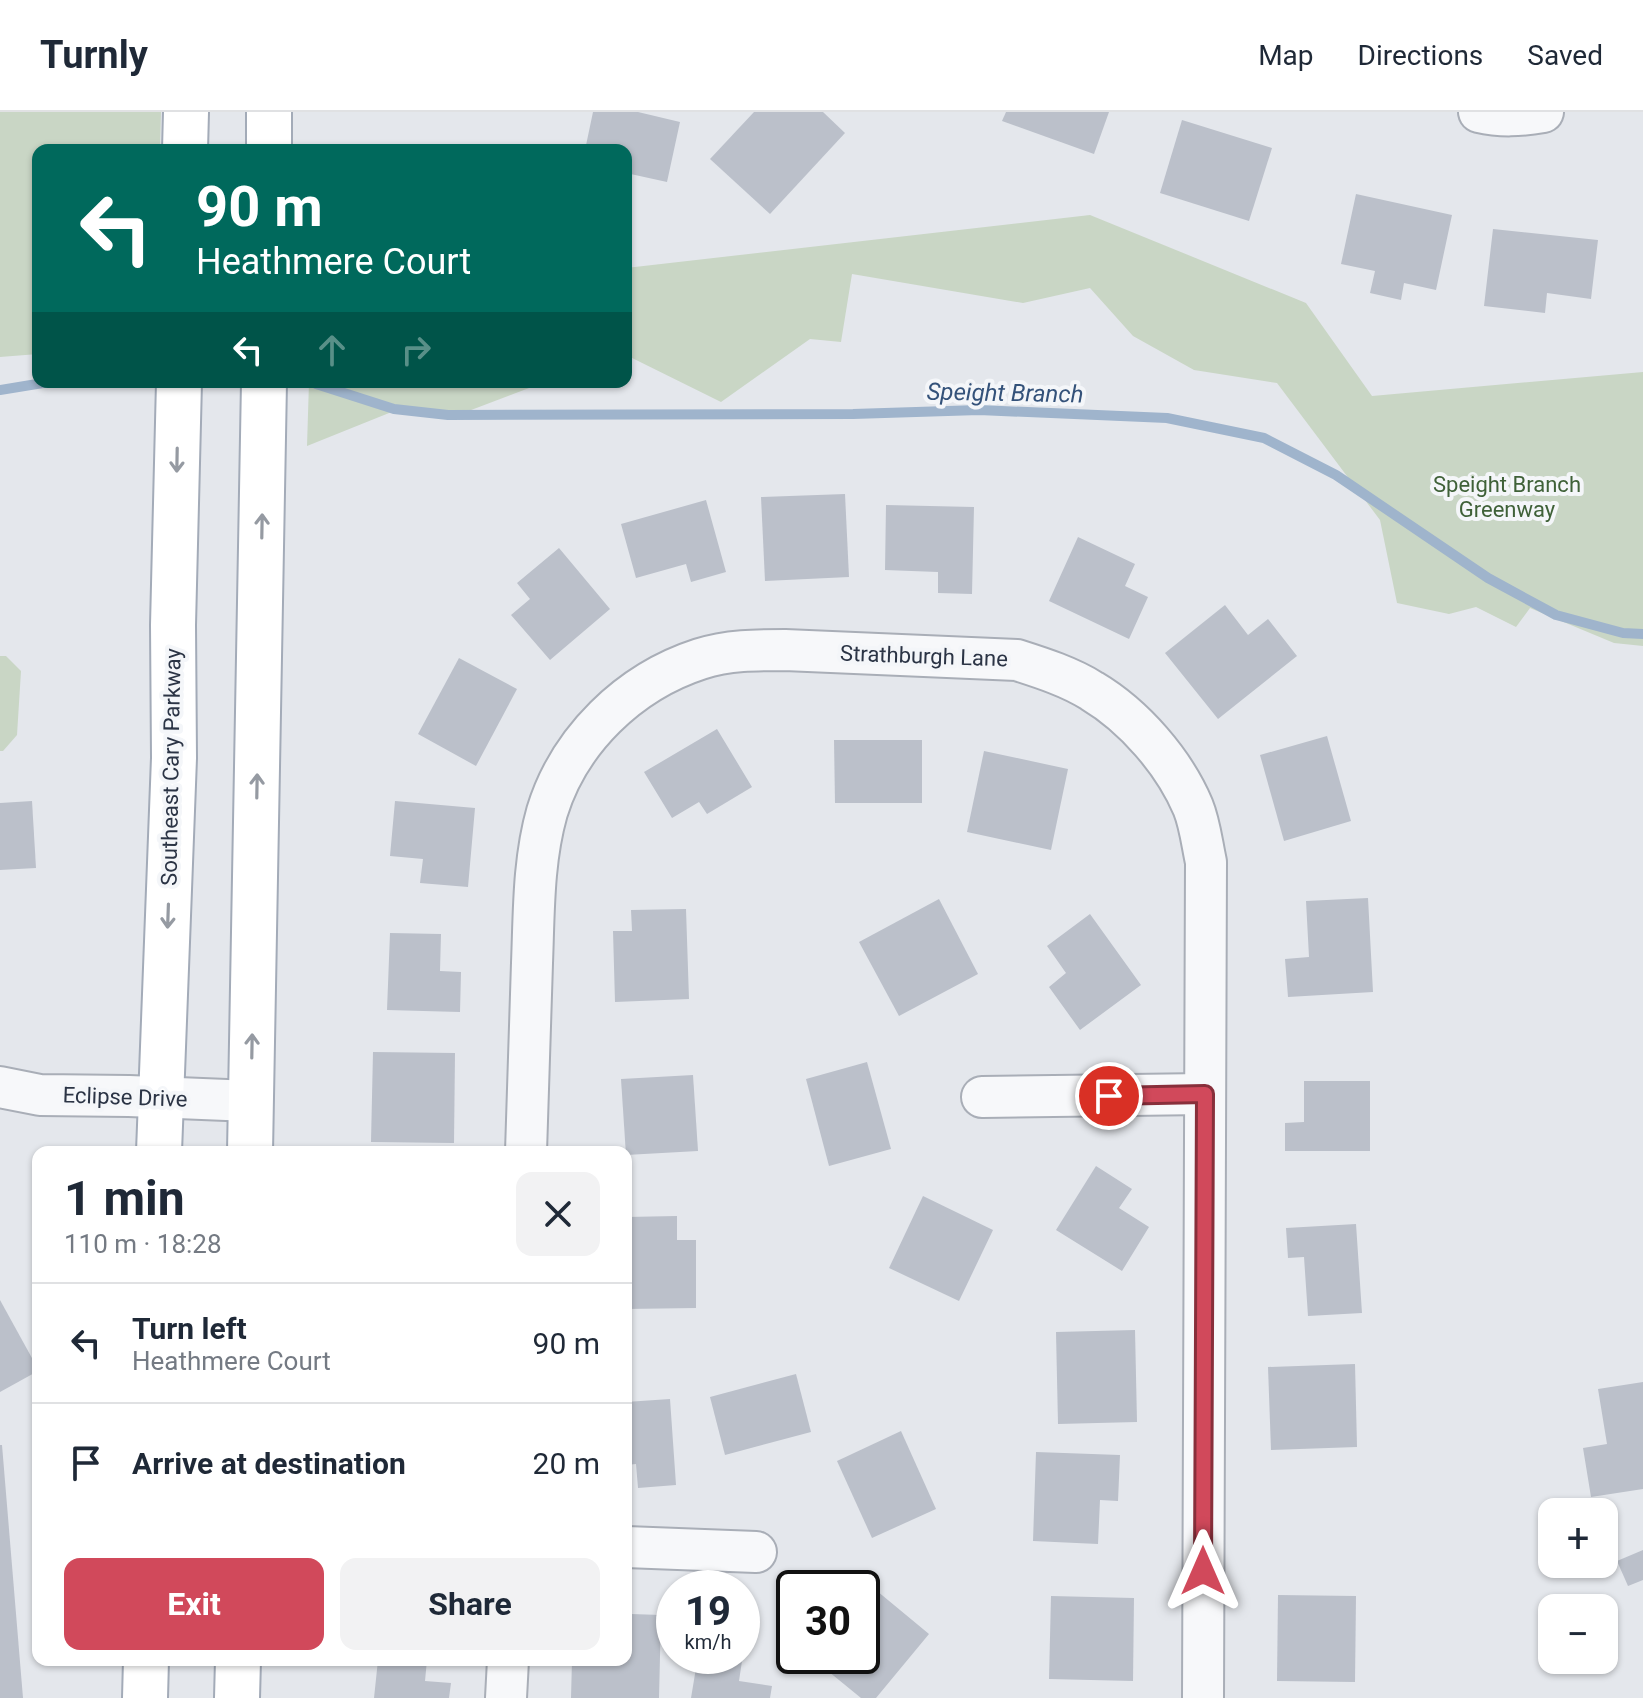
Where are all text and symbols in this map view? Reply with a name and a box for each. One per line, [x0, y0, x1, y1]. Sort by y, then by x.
text: Turnly [40, 33, 148, 77]
text: Map [1258, 39, 1314, 72]
text: Directions [1358, 39, 1483, 72]
text: Saved [1527, 39, 1603, 72]
text: 90 m [196, 174, 323, 240]
icon: left [64, 176, 168, 280]
text: Heathmere Court [196, 241, 471, 283]
icon: left [226, 328, 270, 372]
icon: ahead [310, 328, 354, 372]
icon: right [394, 328, 438, 372]
water label: Speight Branch [926, 378, 1084, 408]
one-way arrow [170, 446, 185, 473]
park label: Speight Branch Greenway [1433, 472, 1581, 522]
one-way arrow [254, 513, 269, 540]
street label: Strathburgh Lane [840, 641, 1008, 671]
street label: Southeast Cary Parkway [156, 647, 186, 886]
one-way arrow [249, 773, 264, 800]
one-way arrow [160, 902, 175, 929]
one-way arrow [244, 1033, 260, 1060]
pin [1075, 1062, 1143, 1130]
icon: arrive [1087, 1074, 1131, 1118]
street label: Eclipse Drive [62, 1082, 188, 1112]
text: 1 min [64, 1170, 185, 1227]
button: close [516, 1172, 600, 1256]
text: 110 m · 18:28 [64, 1229, 222, 1259]
text: Turn left [132, 1311, 247, 1346]
icon: left [64, 1321, 108, 1365]
text: 90 m [533, 1326, 600, 1361]
text: Heathmere Court [132, 1346, 331, 1376]
icon: arrive [64, 1441, 108, 1485]
text: Arrive at destination [132, 1446, 406, 1481]
text: 20 m [533, 1446, 600, 1481]
map controls [1538, 1498, 1618, 1674]
button: + [1538, 1498, 1618, 1578]
position arrow [1161, 1529, 1245, 1613]
button: Exit [64, 1558, 324, 1650]
button: Share [340, 1558, 600, 1650]
speed limit sign: 30 [776, 1570, 880, 1674]
text: 19 [685, 1588, 731, 1635]
button: − [1538, 1594, 1618, 1674]
text: km/h [685, 1630, 731, 1654]

